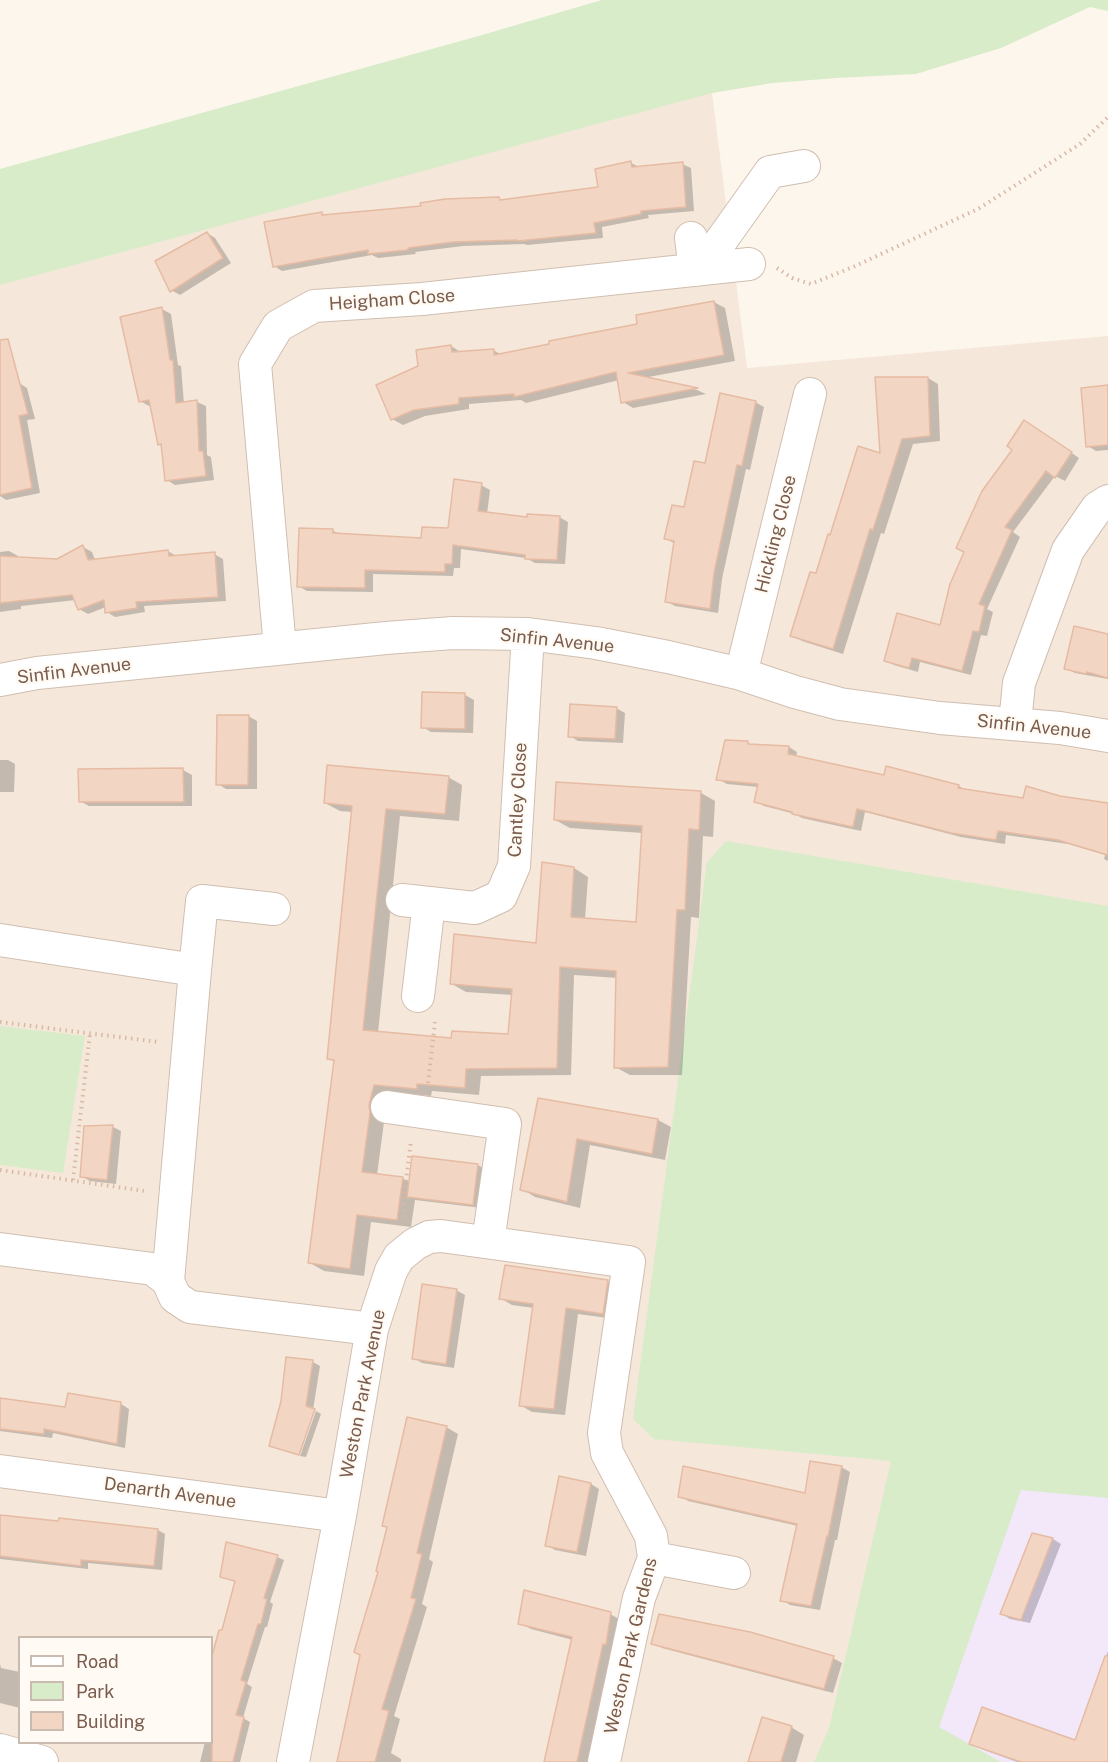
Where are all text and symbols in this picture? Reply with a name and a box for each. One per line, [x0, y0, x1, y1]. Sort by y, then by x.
street label: Heigham Close [328, 285, 456, 315]
street label: Hickling Close [751, 473, 801, 595]
street label: Sinfin Avenue [499, 624, 615, 658]
street label: Sinfin Avenue [16, 653, 132, 689]
street label: Sinfin Avenue [976, 710, 1092, 744]
street label: Cantley Close [504, 742, 532, 858]
street label: Weston Park Avenue [336, 1308, 390, 1480]
street label: Denarth Avenue [102, 1473, 238, 1513]
street label: Weston Park Gardens [600, 1556, 662, 1736]
legend [18, 1636, 213, 1744]
text: Road [76, 1651, 119, 1672]
text: Park [76, 1681, 114, 1702]
text: Building [76, 1711, 145, 1732]

